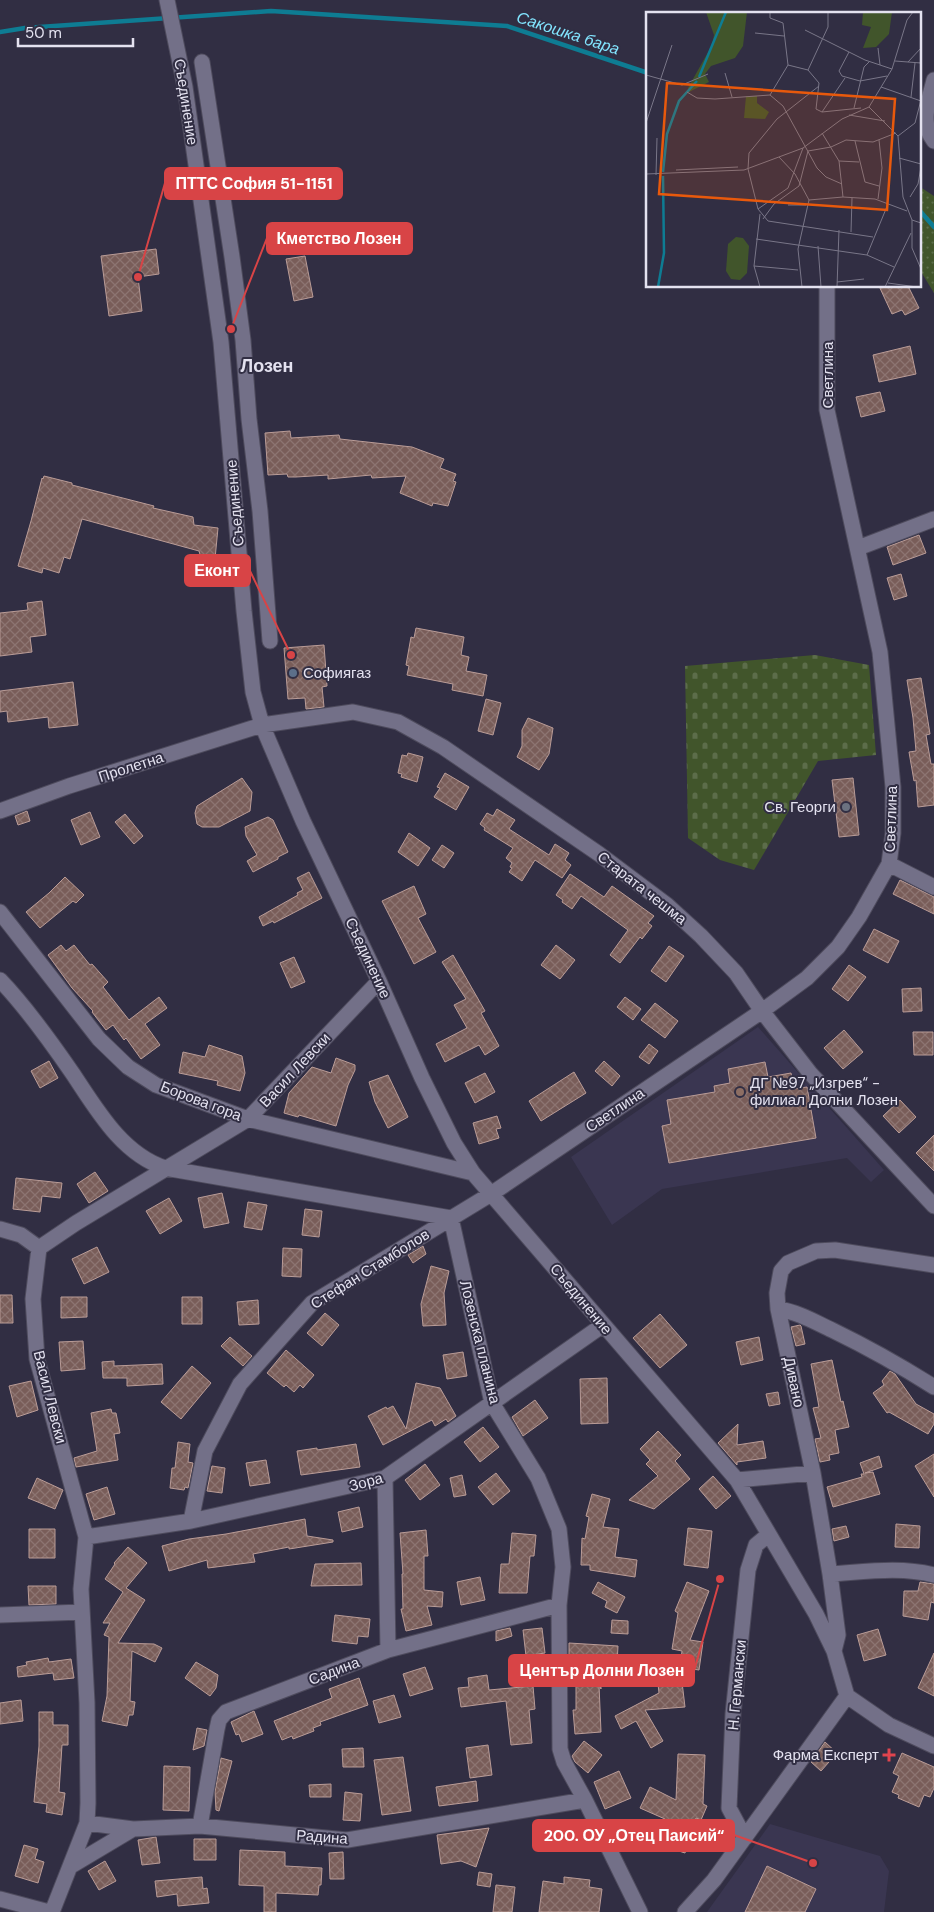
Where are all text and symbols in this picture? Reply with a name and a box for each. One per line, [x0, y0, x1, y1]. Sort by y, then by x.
water label: Сакошка бара [514, 6, 622, 60]
inset map [646, 12, 922, 288]
scale bar [18, 15, 132, 47]
text: 50 m [25, 23, 62, 43]
street label: Съединение [169, 57, 203, 147]
callout: ПТТС София 51-1151 [165, 168, 342, 199]
text: ПТТС София 51-1151 [175, 173, 333, 194]
callout: Кметство Лозен [267, 223, 412, 254]
text: Кметство Лозен [277, 228, 401, 249]
street label: Светлина [818, 341, 838, 408]
district label: Лозен [241, 354, 293, 378]
street label: Съединение [221, 459, 249, 547]
callout: Еконт [185, 555, 250, 586]
text: Еконт [194, 560, 240, 581]
place label: Софиягаз [303, 663, 371, 683]
marker: Софиягаз [287, 667, 299, 679]
street label: Пролетна [96, 747, 167, 787]
street label: Светлина [880, 785, 902, 853]
place label: Св. Георги [764, 797, 836, 817]
marker: Св. Георги [840, 801, 852, 813]
street label: Старата чешма [593, 847, 691, 930]
street label: Съединение [341, 914, 395, 1002]
street label: Васил Левски [255, 1028, 335, 1112]
place label: ДГ №97 „Изгрев“ - филиал Долни Лозен [750, 1073, 898, 1110]
street label: Борова гора [158, 1076, 245, 1126]
street label: Светлина [582, 1083, 649, 1137]
marker: ДГ №97 „Изгрев“ - филиал Долни Лозен [734, 1086, 746, 1098]
street label: Стефан Стамболов [307, 1224, 433, 1314]
street label: Съединение [545, 1259, 617, 1339]
street label: Лозенска планина [455, 1278, 505, 1406]
street label: Васил Левски [29, 1348, 71, 1446]
street label: Дивано [779, 1355, 809, 1409]
street label: Зора [347, 1468, 386, 1496]
street label: Н. Германски [723, 1639, 751, 1731]
street label: Садина [306, 1652, 363, 1690]
callout: Център Долни Лозен [509, 1655, 694, 1686]
text: Център Долни Лозен [520, 1660, 684, 1681]
place label: Фарма Експерт [773, 1745, 879, 1765]
marker: Фарма Експерт [883, 1749, 895, 1761]
callout: 200. ОУ „Отец Паисий“ [533, 1820, 734, 1851]
street label: Радина [296, 1825, 349, 1849]
text: 200. ОУ „Отец Паисий“ [544, 1825, 724, 1846]

